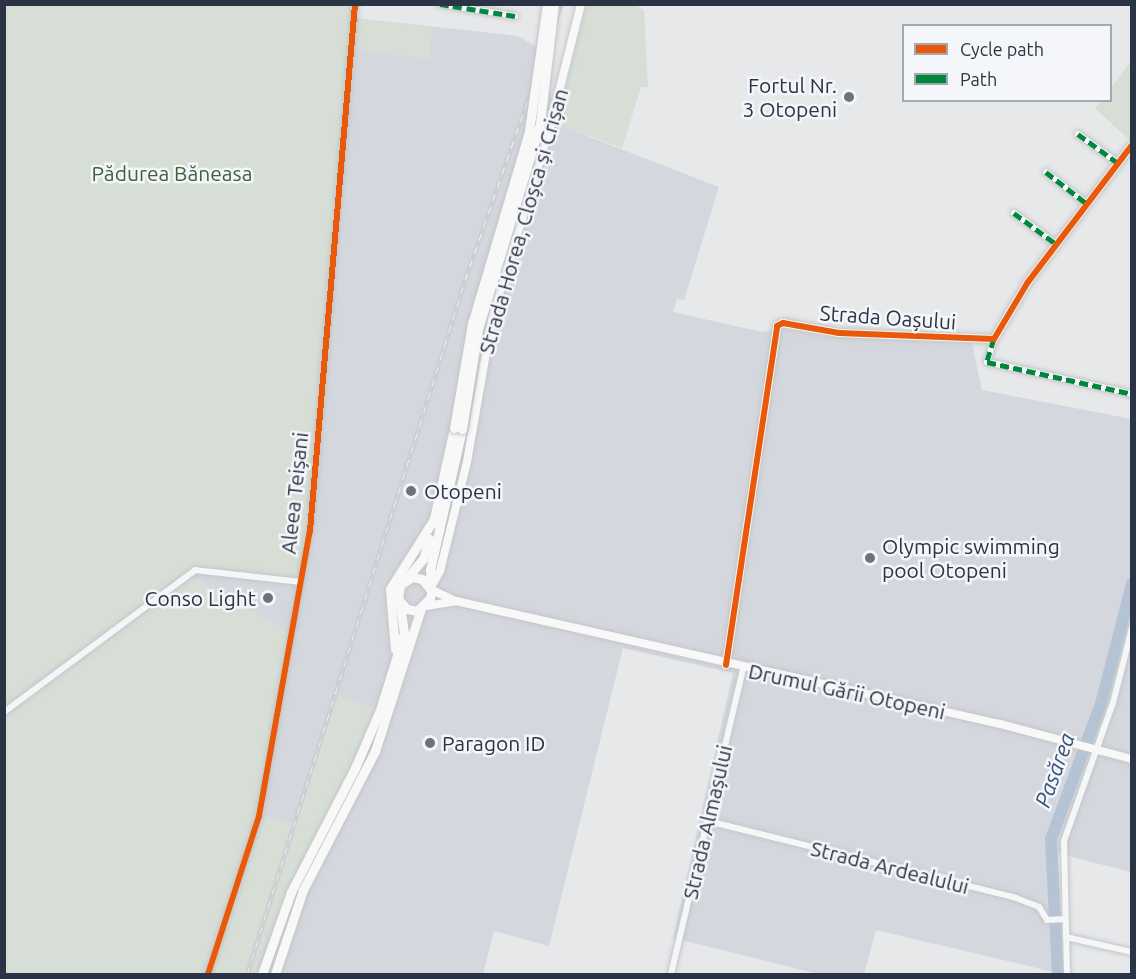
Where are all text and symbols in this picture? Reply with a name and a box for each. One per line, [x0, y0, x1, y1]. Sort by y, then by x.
legend [902, 24, 1112, 102]
text: Cycle path [960, 39, 1044, 59]
text: Path [960, 69, 997, 89]
place label: Fortul Nr. 3 Otopeni [743, 72, 837, 122]
street label: Strada Horea, Cloșca și Crișan [473, 85, 573, 357]
marker: Fortul Nr. 3 Otopeni [842, 90, 856, 104]
park label: Pădurea Băneasa [92, 160, 252, 186]
street label: Strada Oașului [819, 300, 957, 334]
street label: Aleea Teișani [275, 431, 313, 555]
place label: Otopeni [424, 478, 502, 504]
marker: Otopeni [402, 482, 420, 500]
place label: Olympic swimming pool Otopeni [882, 533, 1060, 583]
marker: Olympic swimming pool Otopeni [863, 551, 877, 565]
place label: Conso Light [145, 585, 256, 611]
marker: Conso Light [261, 591, 275, 605]
street label: Drumul Gării Otopeni [746, 658, 948, 724]
water label: Pasărea [1028, 729, 1080, 811]
place label: Paragon ID [442, 730, 545, 756]
marker: Paragon ID [423, 736, 437, 750]
street label: Strada Almașului [677, 742, 737, 902]
street label: Strada Ardealului [808, 835, 972, 899]

